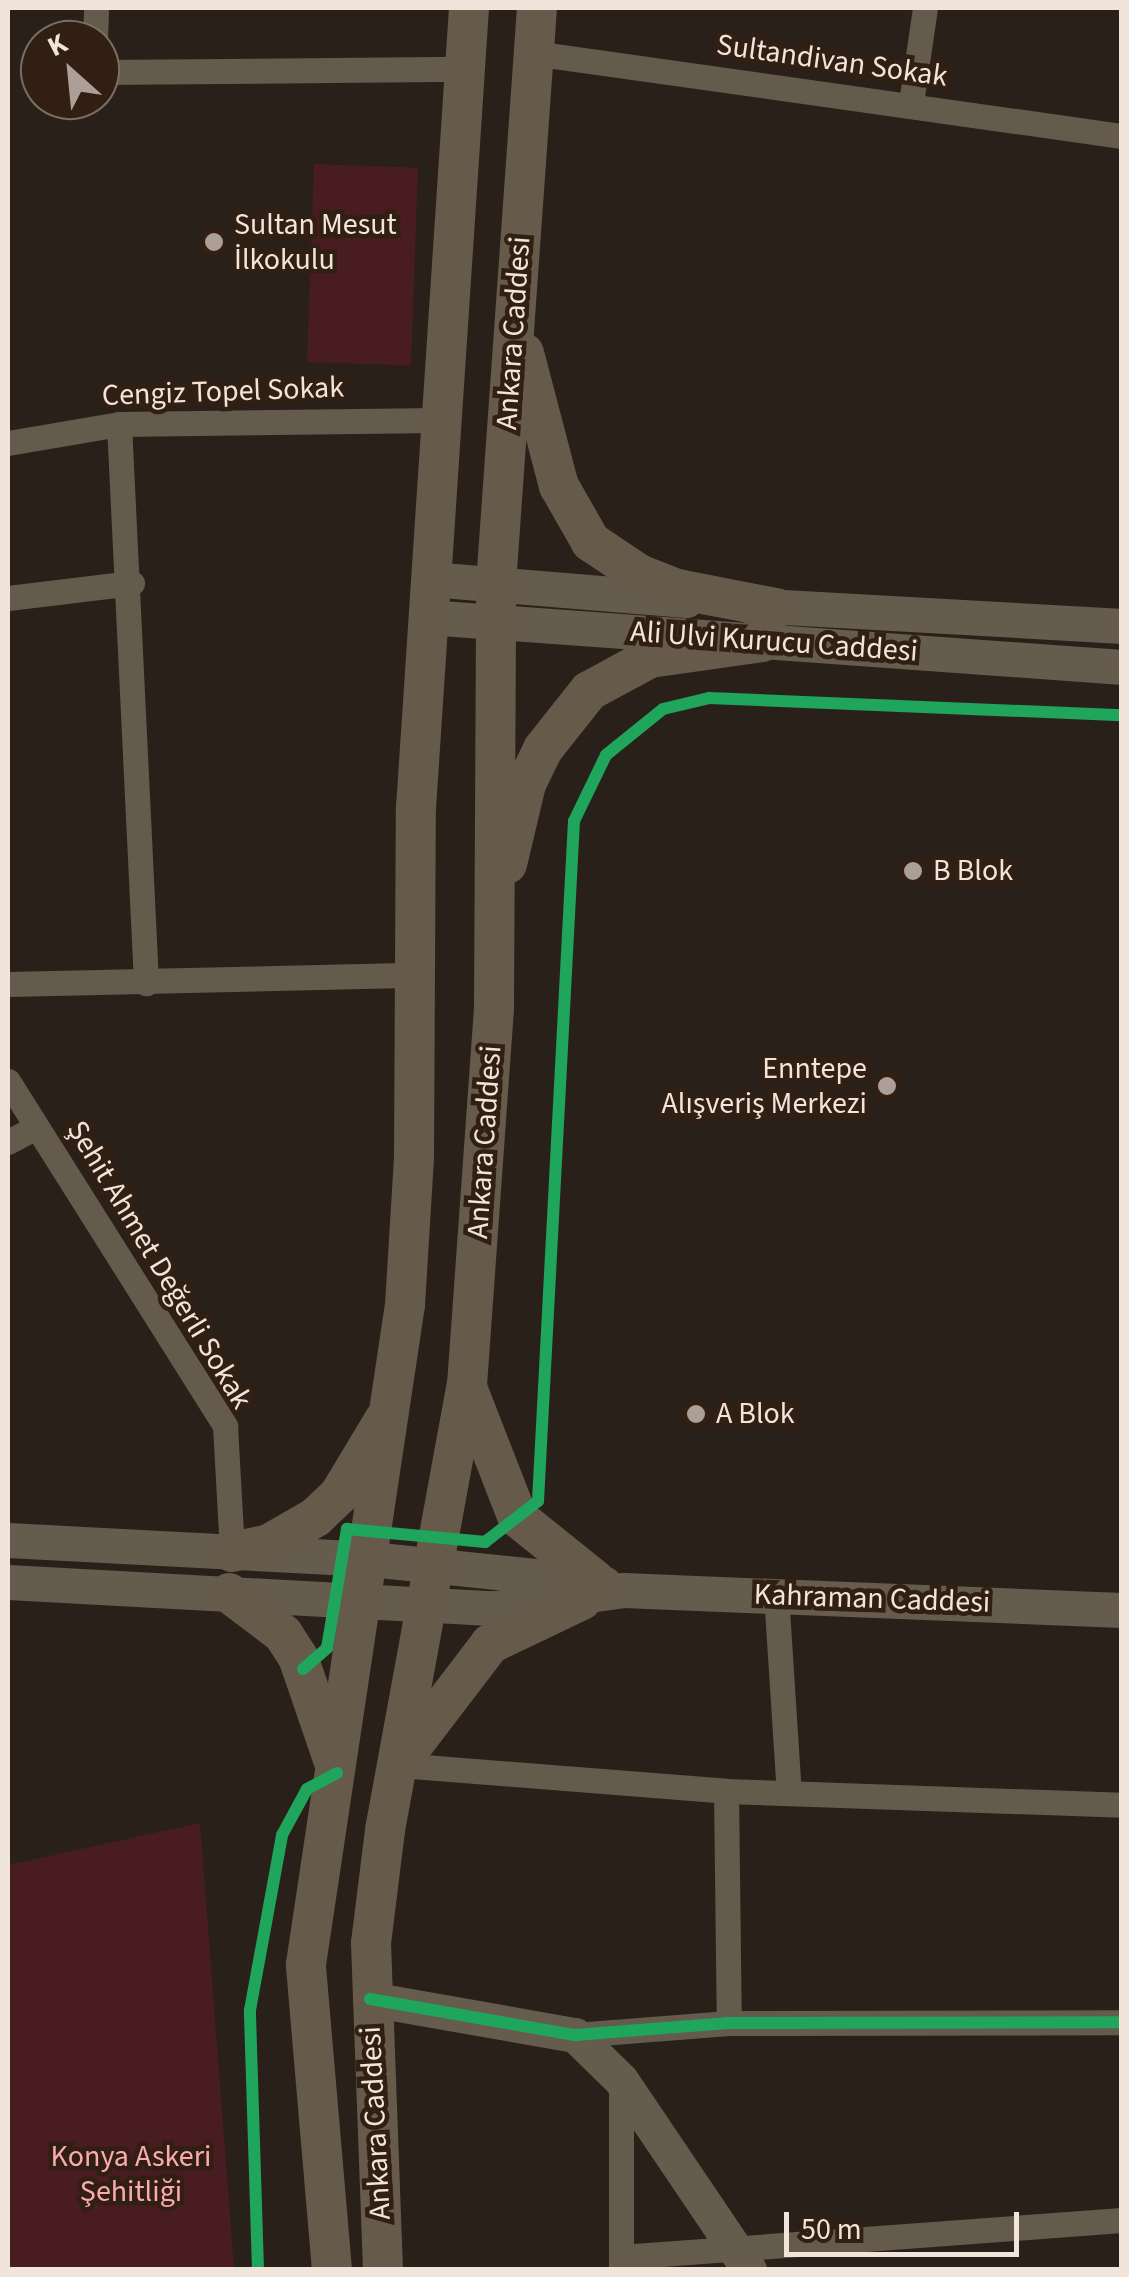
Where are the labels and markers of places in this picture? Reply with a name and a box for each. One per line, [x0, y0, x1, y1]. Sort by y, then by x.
place label: Sultan Mesut İlkokulu [234, 207, 397, 278]
marker: Sultan Mesut İlkokulu [203, 231, 225, 253]
place label: B Blok [933, 853, 1013, 889]
marker: B Blok [902, 860, 924, 882]
place label: Enntepe Alışveriş Merkezi [662, 1051, 867, 1122]
marker: Enntepe Alışveriş Merkezi [876, 1075, 898, 1097]
place label: A Blok [716, 1396, 795, 1432]
marker: A Blok [685, 1403, 707, 1425]

